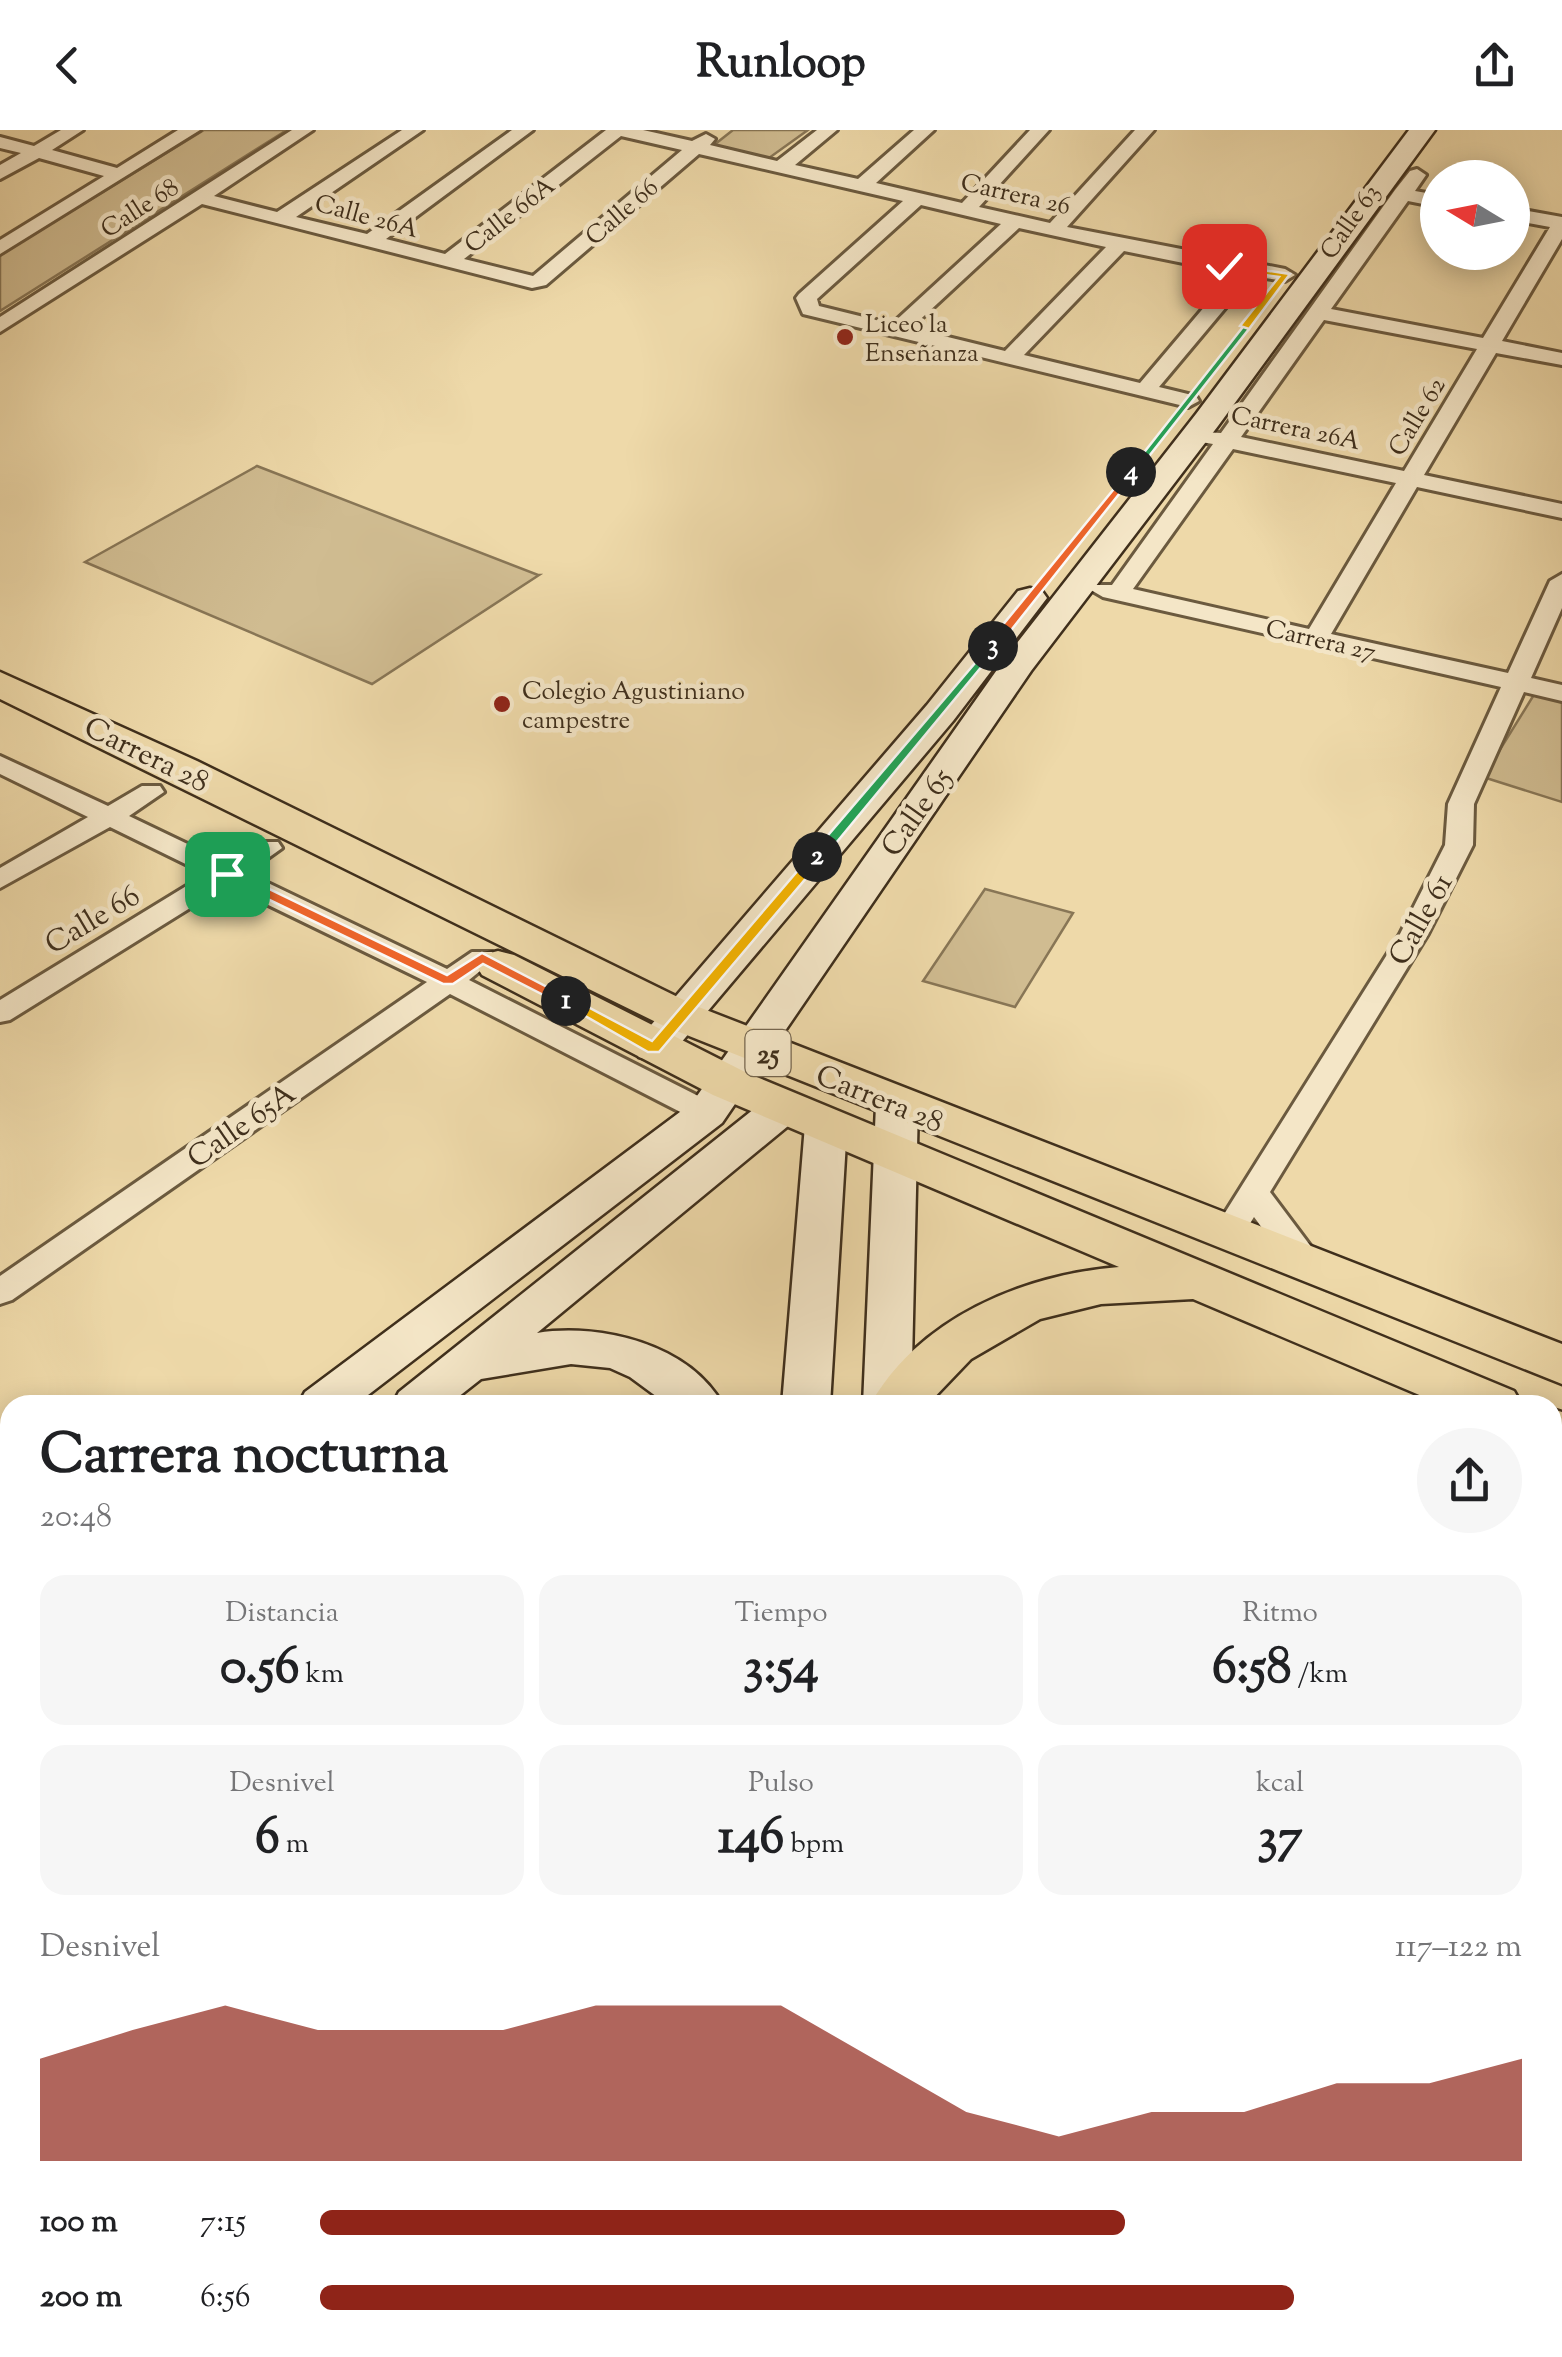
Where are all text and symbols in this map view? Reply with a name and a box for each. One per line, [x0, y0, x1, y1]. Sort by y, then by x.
text: Runloop [696, 33, 866, 98]
icon: back [40, 38, 95, 93]
icon: share [1467, 38, 1522, 93]
north arrow [1420, 160, 1530, 270]
map controls [1420, 160, 1530, 270]
street label: Carrera 26 [957, 166, 1074, 226]
street label: Calle 66A [458, 169, 564, 263]
street label: Calle 68 [94, 171, 187, 248]
street label: Calle 66 [578, 171, 668, 255]
street label: Calle 63 [1312, 178, 1390, 268]
street label: Calle 26A [310, 187, 422, 249]
pin [1182, 224, 1267, 309]
icon: check [1197, 239, 1252, 294]
place label: Liceo la Enseñanza [865, 308, 979, 373]
marker: Liceo la Enseñanza [834, 326, 856, 348]
street label: Calle 62 [1381, 371, 1456, 464]
street label: Carrera 26A [1227, 399, 1363, 461]
pin: 4 [1106, 447, 1156, 497]
text: 4 [1124, 452, 1138, 492]
street label: Carrera 27 [1262, 612, 1379, 672]
pin: 3 [968, 621, 1018, 671]
text: 3 [987, 626, 999, 666]
place label: Colegio Agustiniano campestre [522, 675, 745, 740]
marker: Colegio Agustiniano campestre [491, 693, 513, 715]
street label: Carrera 28 [76, 708, 216, 805]
street label: Calle 65 [872, 760, 964, 867]
pin [185, 832, 270, 917]
pin: 2 [792, 832, 842, 882]
text: 2 [810, 837, 824, 877]
icon: arrive [200, 847, 255, 902]
street label: Calle 61 [1379, 866, 1465, 974]
street label: Calle 66 [38, 876, 149, 966]
pin: 1 [541, 976, 591, 1026]
text: 1 [561, 981, 571, 1021]
road number: 25 [746, 1030, 790, 1076]
street label: Carrera 28 [809, 1055, 949, 1145]
street label: Calle 65A [179, 1074, 306, 1180]
text: Carrera nocturna [40, 1418, 448, 1497]
button: share [1417, 1428, 1522, 1533]
text: 20:48 [40, 1495, 112, 1541]
text: Distancia [225, 1594, 339, 1634]
text: Tiempo [735, 1594, 827, 1634]
text: Ritmo [1242, 1594, 1318, 1634]
text: 0.56 [220, 1634, 300, 1706]
text: 3:54 [743, 1634, 819, 1706]
text: 6:58 [1212, 1634, 1291, 1706]
text: km [300, 1655, 344, 1695]
text: /km [1291, 1655, 1348, 1695]
text: Desnivel [229, 1764, 335, 1804]
text: Pulso [748, 1764, 814, 1804]
text: kcal [1256, 1764, 1304, 1804]
text: 6 [255, 1804, 280, 1876]
text: 146 [718, 1804, 784, 1876]
text: 37 [1257, 1804, 1303, 1876]
text: m [280, 1825, 309, 1865]
text: bpm [784, 1825, 844, 1865]
text: Desnivel [40, 1925, 160, 1971]
text: 117–122 m [1395, 1925, 1522, 1971]
text: 100 m [40, 2200, 118, 2246]
text: 7:15 [200, 2200, 246, 2246]
text: 200 m [40, 2275, 122, 2321]
text: 6:56 [200, 2275, 251, 2321]

